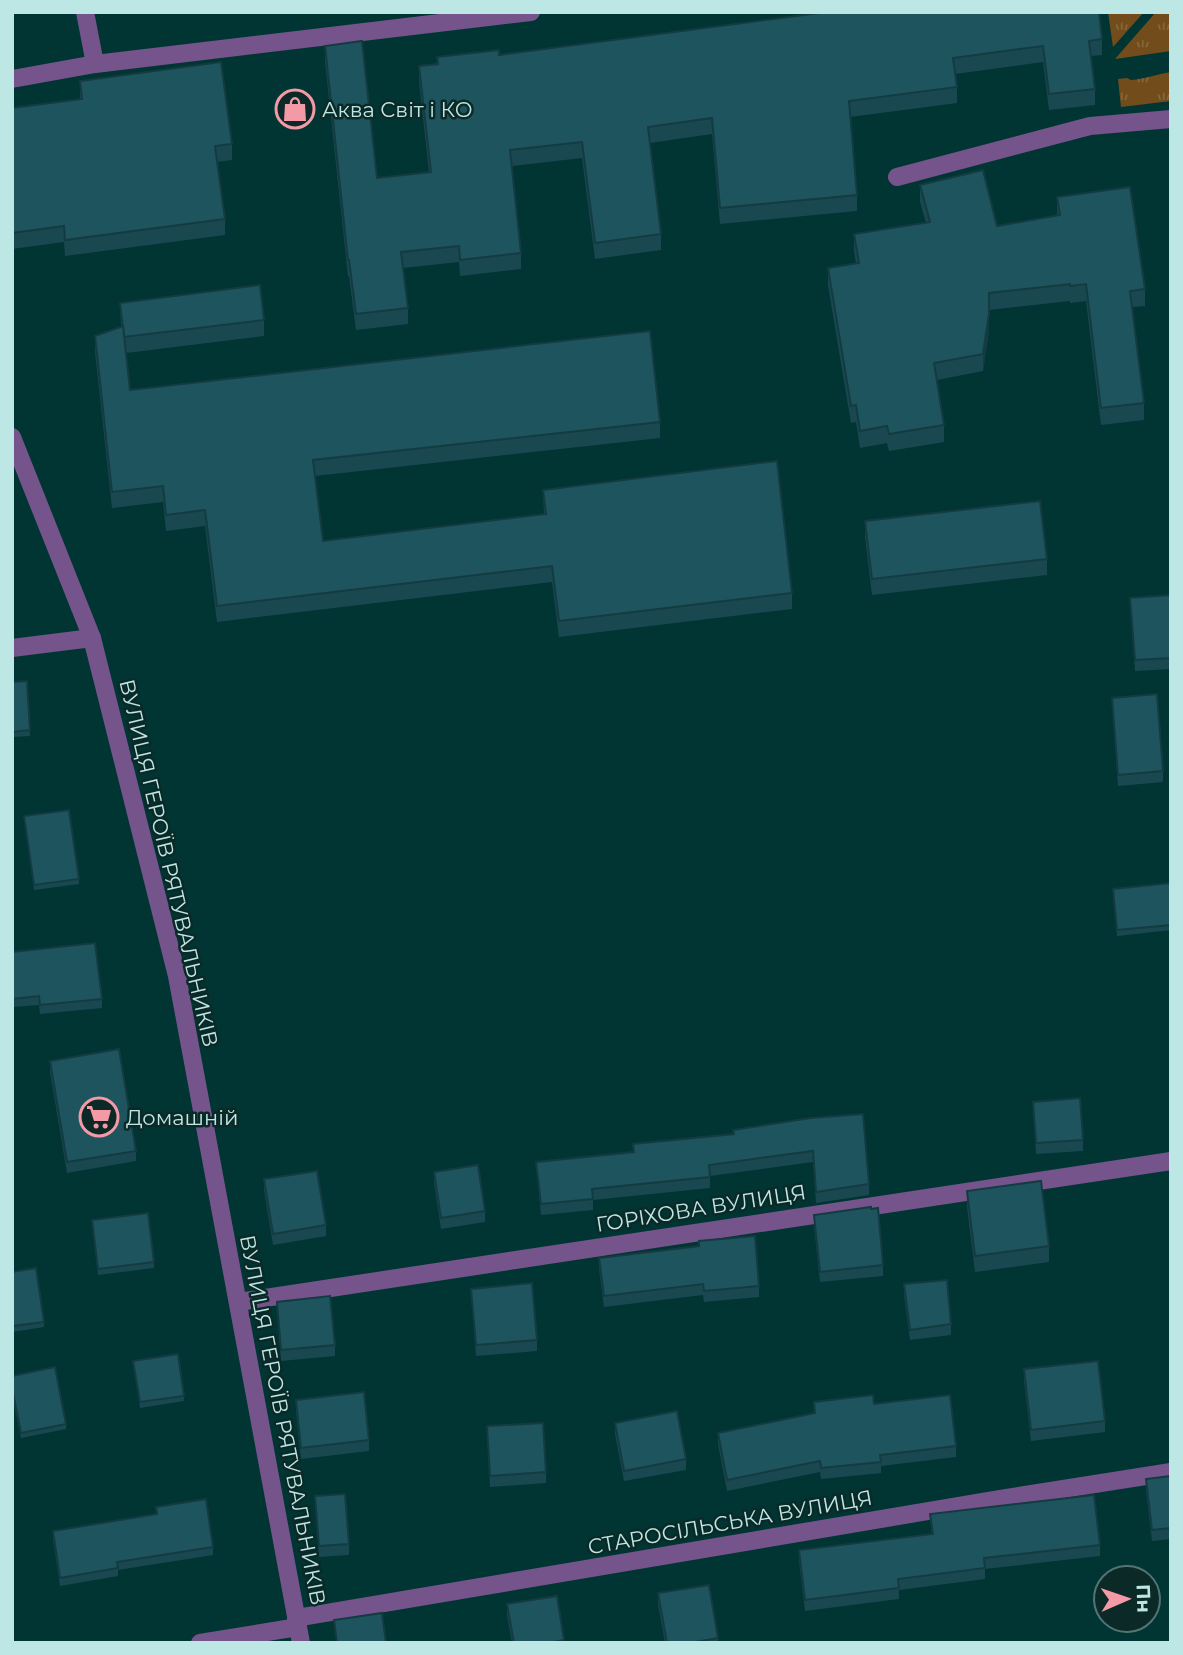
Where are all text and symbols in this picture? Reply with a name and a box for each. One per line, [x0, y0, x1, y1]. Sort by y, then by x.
shop icon: Аква Світ і КО [274, 88, 316, 130]
place label: Аква Світ і КО [322, 97, 473, 122]
street label: ВУЛИЦЯ ГЕРОЇВ РЯТУВАЛЬНИКІВ [114, 677, 224, 1049]
supermarket icon: Домашній [78, 1096, 120, 1138]
place label: Домашній [126, 1105, 238, 1130]
street label: ГОРІХОВА ВУЛИЦЯ [594, 1179, 808, 1237]
street label: ВУЛИЦЯ ГЕРОЇВ РЯТУВАЛЬНИКІВ [235, 1233, 331, 1607]
street label: СТАРОСІЛЬСЬКА ВУЛИЦЯ [586, 1485, 874, 1559]
north arrow [1092, 1564, 1162, 1634]
text: Пн [1131, 1584, 1155, 1613]

